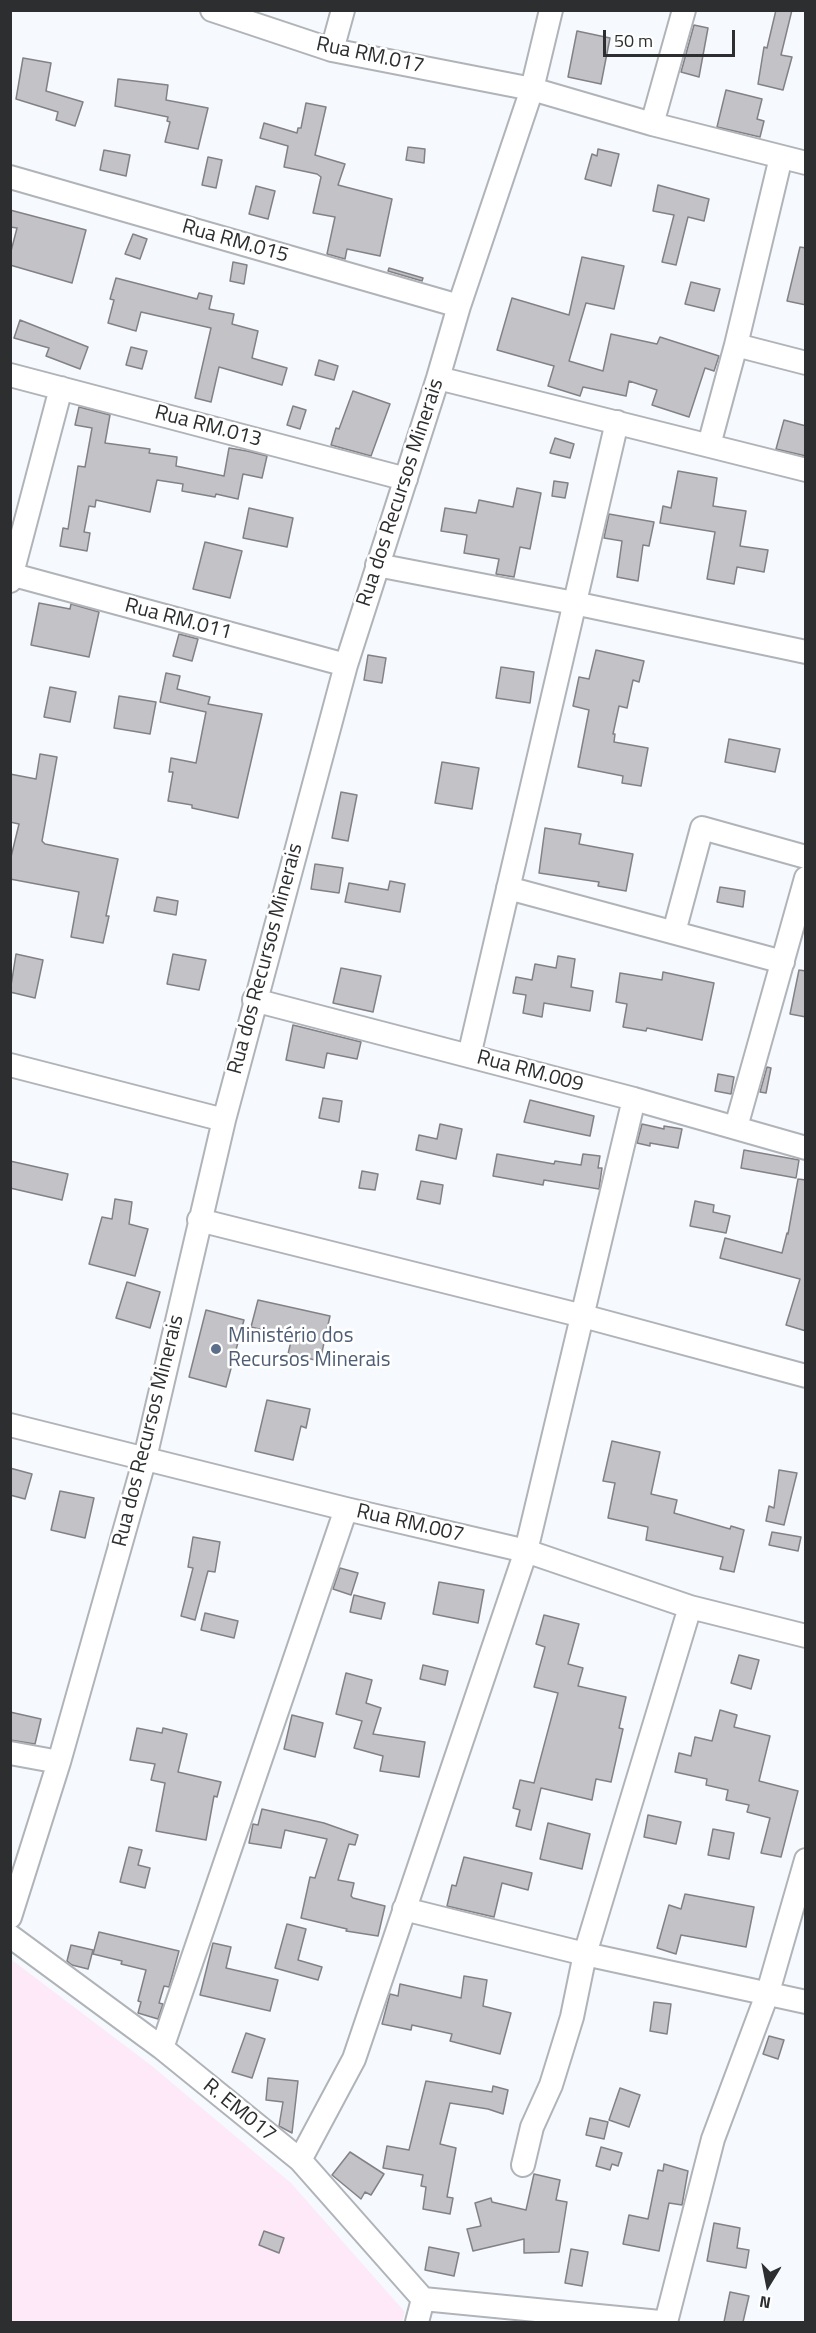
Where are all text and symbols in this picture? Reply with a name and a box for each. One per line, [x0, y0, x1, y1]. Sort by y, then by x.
scale bar [606, 18, 738, 56]
text: 50 m [614, 27, 653, 54]
street label: Rua RM.017 [314, 32, 426, 80]
street label: Rua RM.015 [179, 215, 291, 269]
street label: Rua dos Recursos Minerais [352, 376, 450, 610]
street label: Rua RM.013 [152, 401, 264, 453]
street label: Rua RM.011 [122, 594, 234, 646]
street label: Rua dos Recursos Minerais [223, 841, 309, 1077]
street label: Rua RM.009 [474, 1046, 586, 1098]
street label: Rua dos Recursos Minerais [108, 1312, 190, 1550]
place label: Ministério dos Recursos Minerais [228, 1324, 390, 1374]
marker: Ministério dos Recursos Minerais [209, 1342, 223, 1356]
street label: Rua RM.007 [354, 1499, 466, 1549]
street label: R. EM017 [197, 2074, 281, 2148]
north arrow [738, 2255, 798, 2315]
text: N [757, 2290, 772, 2316]

